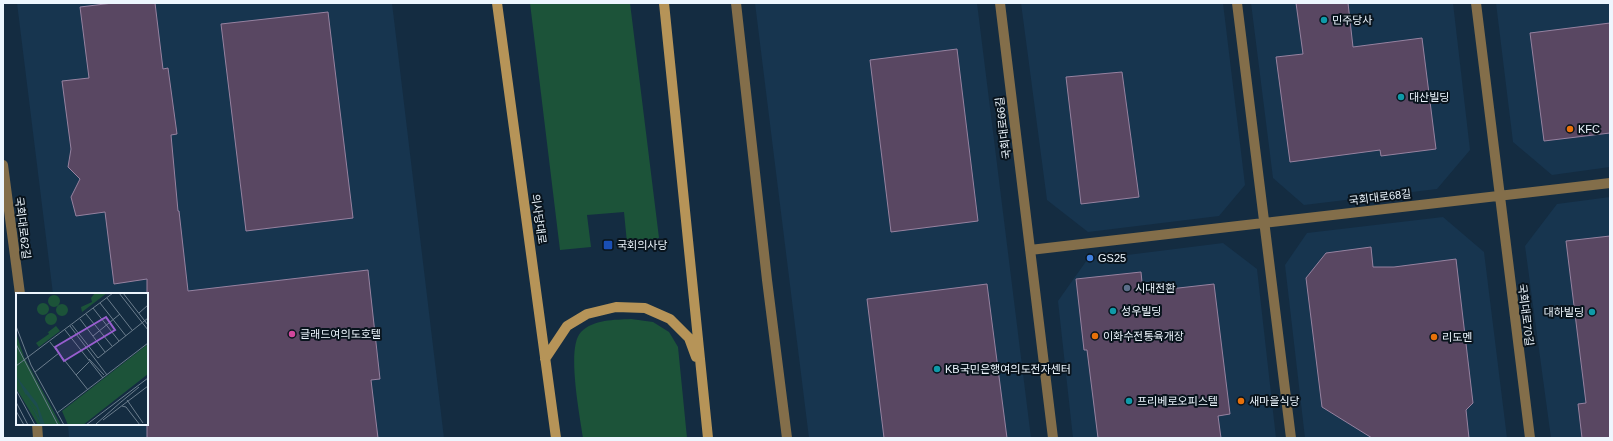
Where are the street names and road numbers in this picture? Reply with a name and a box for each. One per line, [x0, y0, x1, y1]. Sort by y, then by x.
street label: 국회대로66길 [993, 96, 1013, 160]
street label: 국회대로68길 [1348, 187, 1412, 207]
street label: 의사당대로 [530, 193, 548, 245]
street label: 국회대로62길 [13, 196, 33, 260]
street label: 국회대로70길 [1516, 283, 1536, 347]

